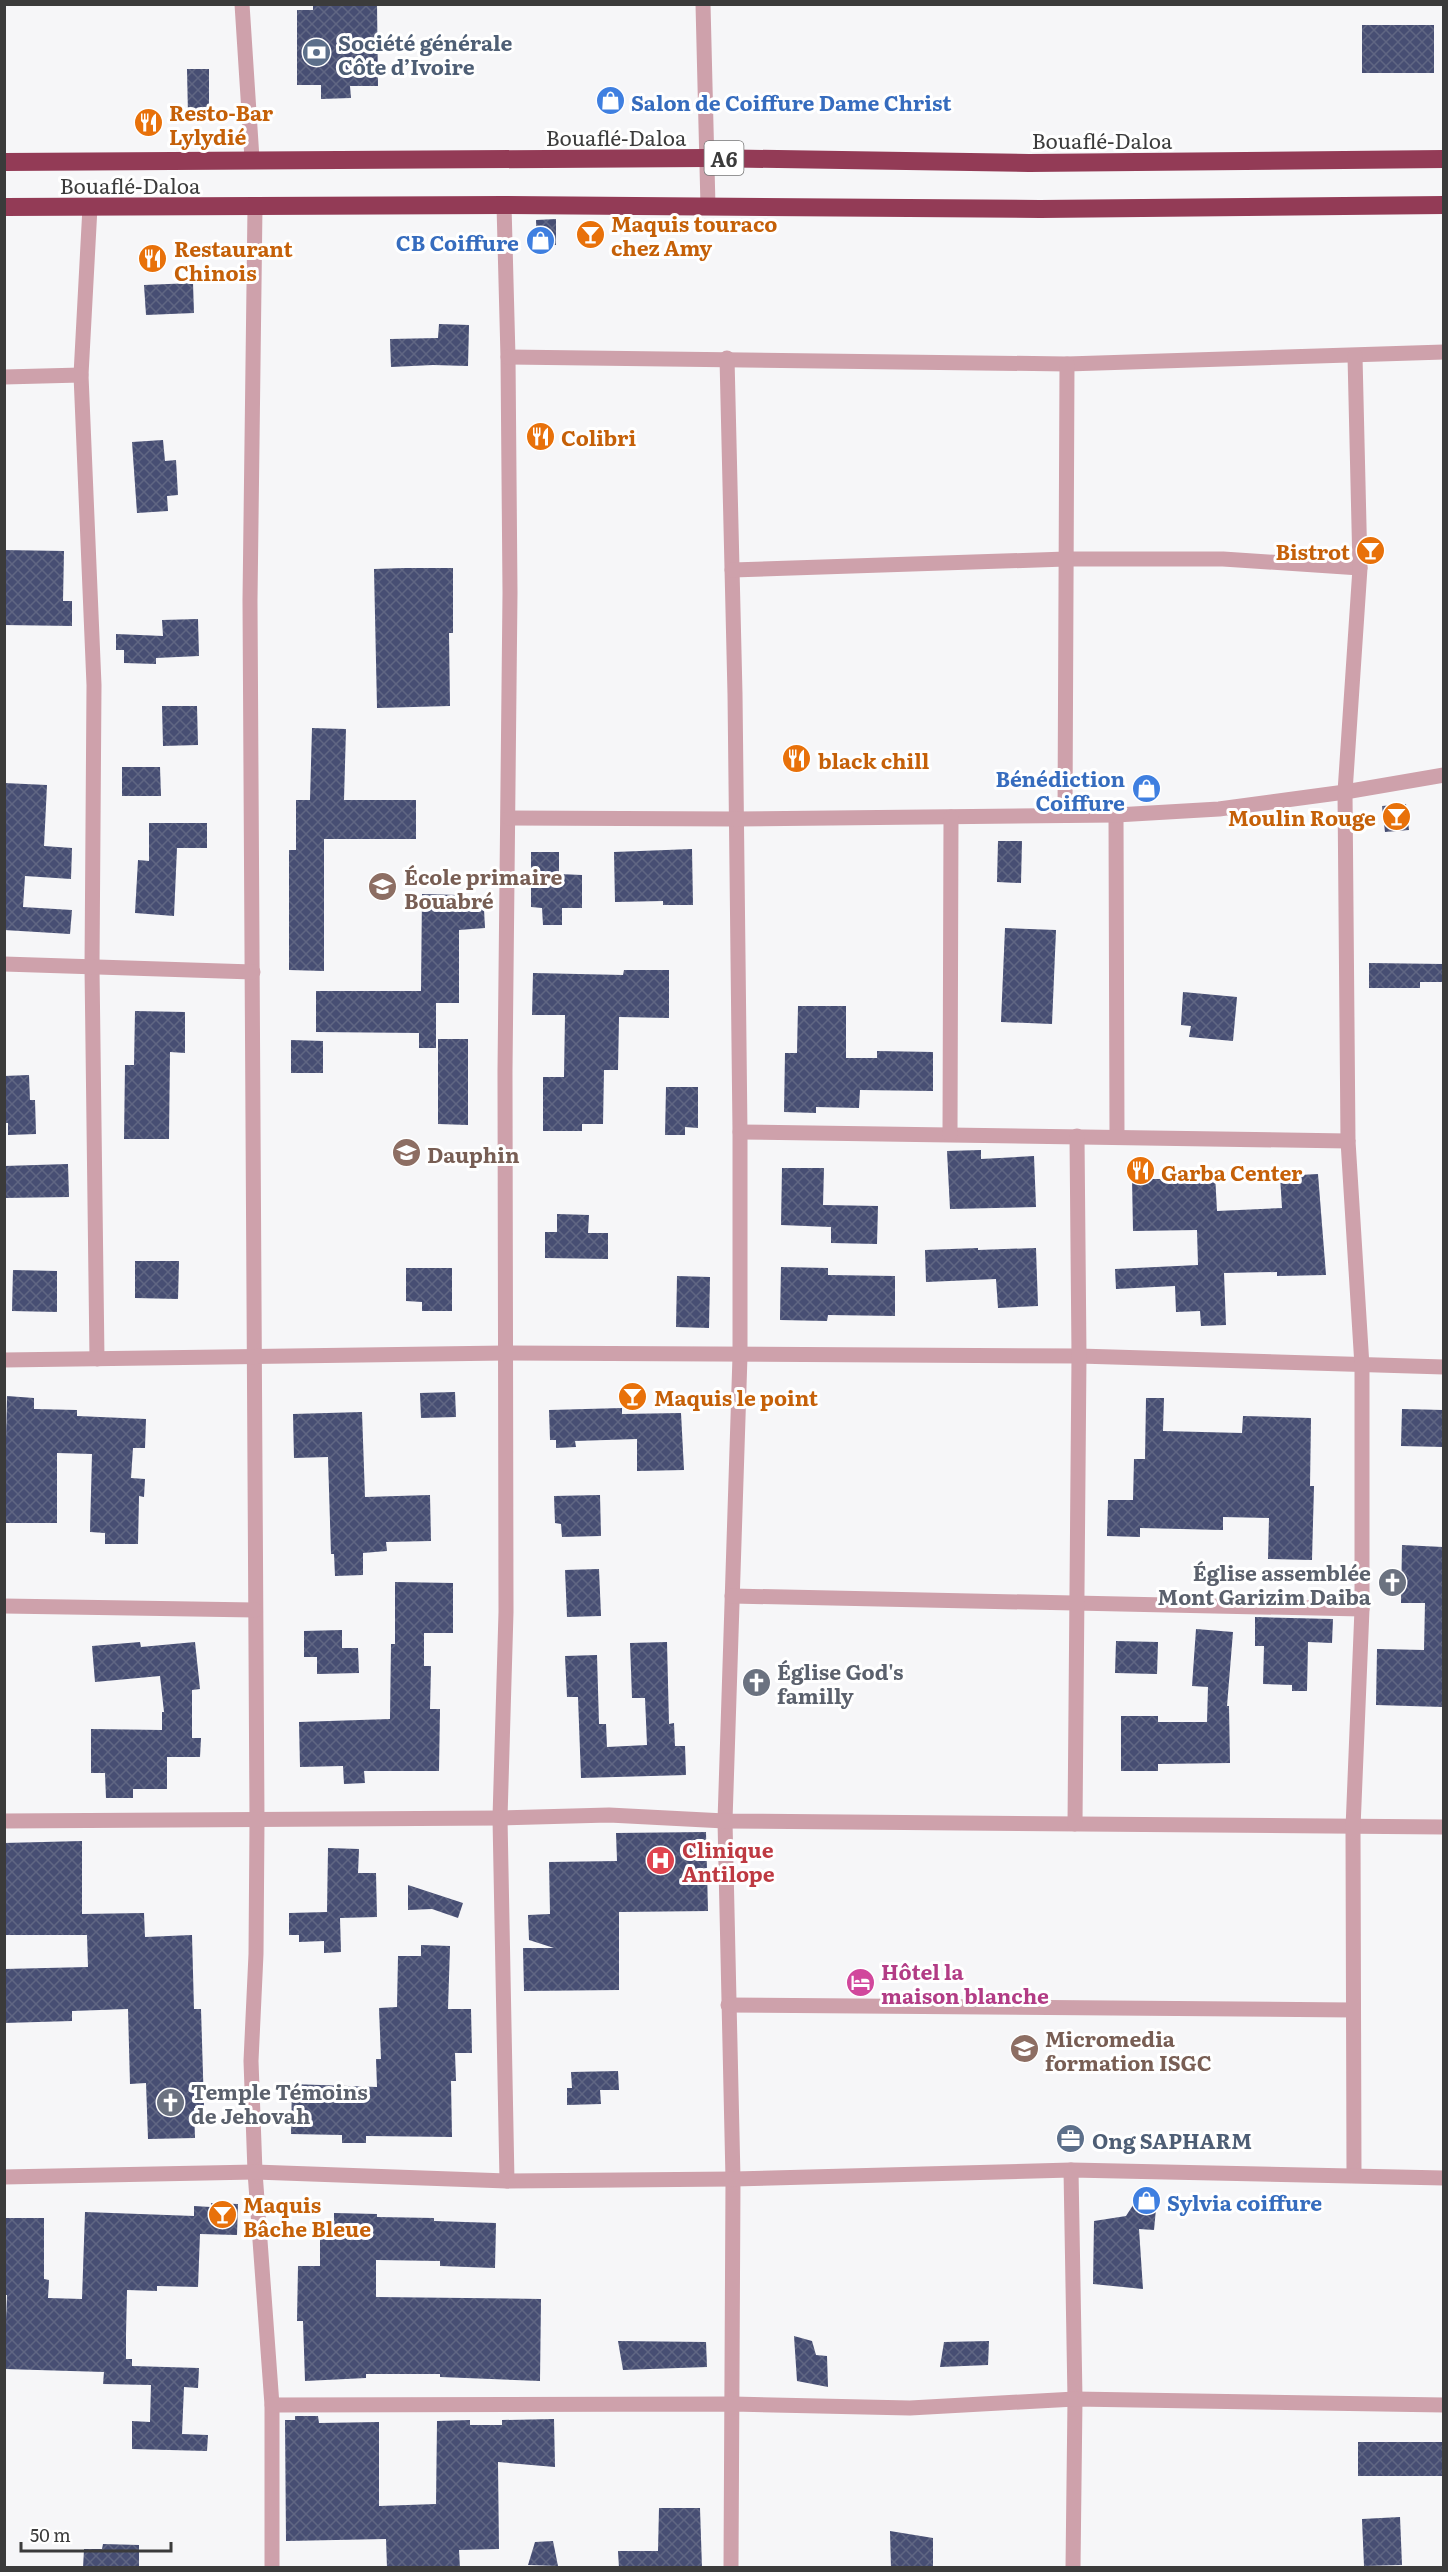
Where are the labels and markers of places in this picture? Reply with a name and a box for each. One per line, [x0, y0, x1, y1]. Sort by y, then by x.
place label: Société générale Côte d’Ivoire [338, 26, 513, 81]
bank icon: Société générale Côte d’Ivoire [301, 37, 333, 69]
shop icon: Salon de Coiffure Dame Christ [594, 85, 626, 117]
place label: Salon de Coiffure Dame Christ [631, 86, 952, 117]
place label: Resto-Bar Lylydié [169, 96, 274, 151]
restaurant icon: Resto-Bar Lylydié [132, 107, 164, 139]
place label: Maquis touraco chez Amy [611, 207, 777, 262]
bar icon: Maquis touraco chez Amy [574, 218, 606, 250]
shop icon: CB Coiffure [524, 225, 556, 257]
place label: CB Coiffure [396, 226, 519, 257]
place label: Restaurant Chinois [174, 232, 293, 287]
restaurant icon: Restaurant Chinois [137, 243, 169, 275]
restaurant icon: Colibri [524, 420, 556, 452]
place label: Colibri [561, 421, 636, 452]
bar icon: Bistrot [1355, 534, 1387, 566]
place label: Bistrot [1275, 535, 1351, 566]
restaurant icon: black chill [781, 743, 813, 775]
place label: black chill [818, 744, 930, 775]
place label: Bénédiction Coiffure [995, 762, 1125, 817]
shop icon: Bénédiction Coiffure [1130, 773, 1162, 805]
bar icon: Moulin Rouge [1381, 800, 1413, 832]
place label: Moulin Rouge [1228, 801, 1376, 832]
place label: École primaire Bouabré [404, 860, 562, 915]
school or university icon: École primaire Bouabré [367, 871, 399, 903]
school or university icon: Dauphin [390, 1137, 422, 1169]
place label: Dauphin [427, 1138, 520, 1169]
restaurant icon: Garba Center [1124, 1155, 1156, 1187]
place label: Garba Center [1161, 1156, 1303, 1187]
bar icon: Maquis le point [617, 1380, 649, 1412]
place label: Maquis le point [654, 1381, 819, 1412]
place label: Église assemblée Mont Garizim Daiba [1158, 1556, 1372, 1611]
church icon: Église assemblée Mont Garizim Daiba [1376, 1567, 1408, 1599]
place label: Église God's familly [777, 1655, 903, 1710]
church icon: Église God's familly [740, 1666, 772, 1698]
place label: Clinique Antilope [682, 1833, 775, 1888]
hospital icon: Clinique Antilope [645, 1844, 677, 1876]
place label: Hôtel la maison blanche [881, 1955, 1049, 2010]
hotel icon: Hôtel la maison blanche [844, 1966, 876, 1998]
place label: Micromedia formation ISGC [1045, 2022, 1212, 2077]
school or university icon: Micromedia formation ISGC [1008, 2033, 1040, 2065]
place label: Temple Témoins de Jehovah [191, 2075, 368, 2130]
church icon: Temple Témoins de Jehovah [154, 2086, 186, 2118]
office icon: Ong SAPHARM [1055, 2123, 1087, 2155]
place label: Ong SAPHARM [1092, 2124, 1252, 2155]
shop icon: Sylvia coiffure [1130, 2185, 1162, 2217]
place label: Sylvia coiffure [1167, 2186, 1322, 2217]
place label: Maquis Bâche Bleue [243, 2188, 371, 2243]
bar icon: Maquis Bâche Bleue [206, 2199, 238, 2231]

